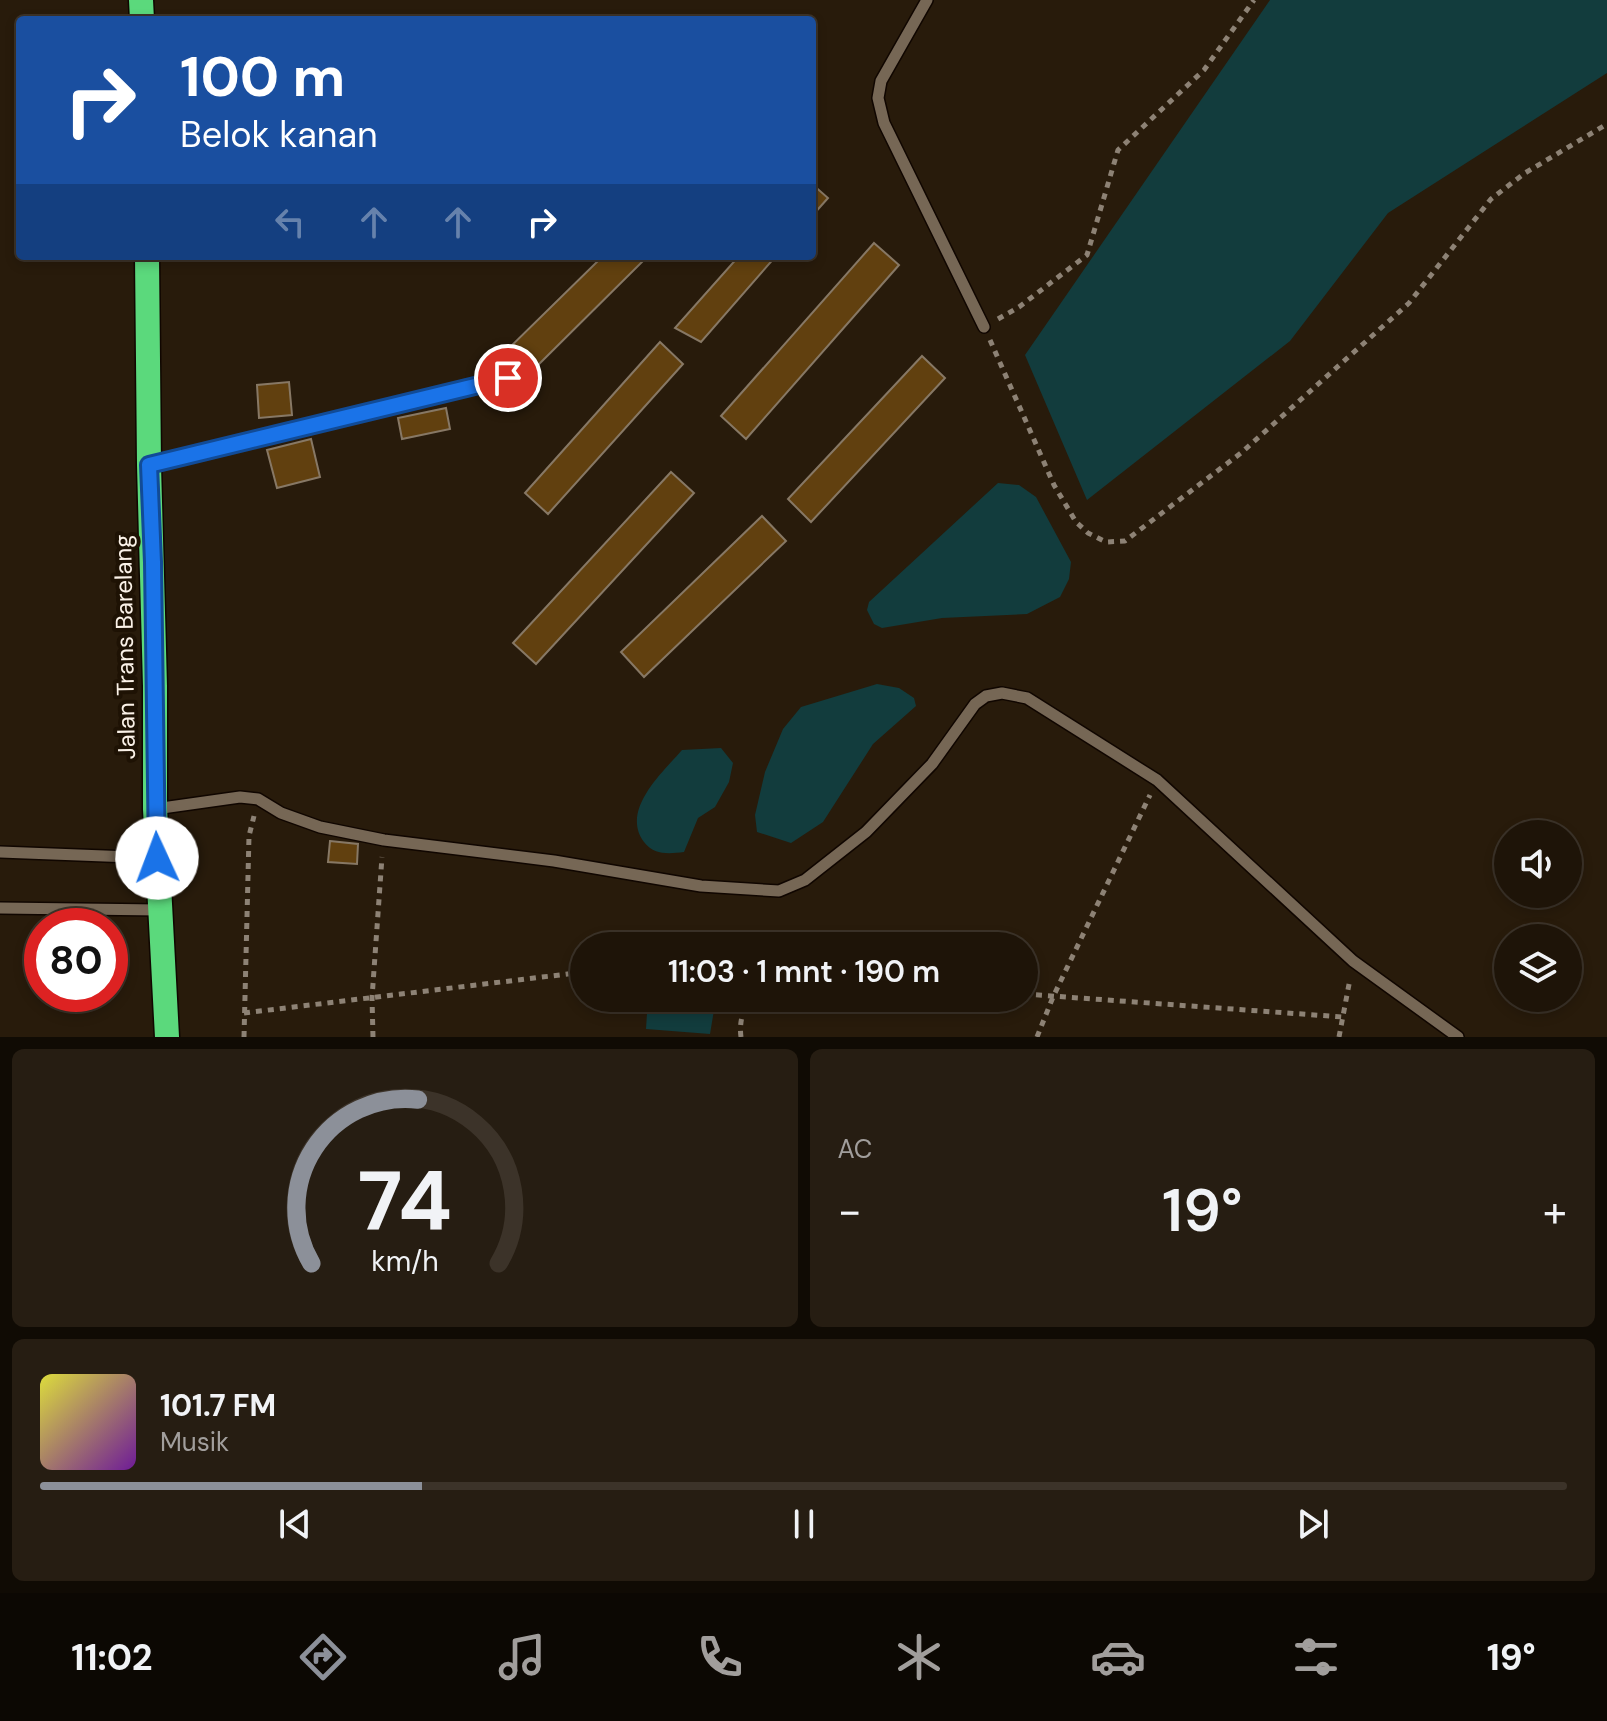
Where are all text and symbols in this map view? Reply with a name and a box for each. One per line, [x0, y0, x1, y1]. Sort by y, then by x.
text: 100 m [180, 40, 345, 113]
icon: right [48, 48, 152, 152]
text: Belok kanan [180, 111, 378, 158]
icon: left [268, 200, 312, 244]
icon: ahead [352, 200, 396, 244]
icon: ahead [436, 200, 480, 244]
icon: right [520, 200, 564, 244]
pin [474, 344, 542, 412]
icon: arrive [486, 356, 530, 400]
street label: Jalan Trans Barelang [107, 534, 142, 760]
position arrow [115, 816, 199, 900]
map controls [1494, 820, 1582, 1012]
button: sound [1494, 820, 1582, 908]
speed limit sign: 80 [24, 908, 128, 1012]
button: layers [1494, 924, 1582, 1012]
text: 11:03 · 1 mnt · 190 m [668, 952, 940, 991]
text: AC [838, 1132, 872, 1166]
text: 74 [358, 1147, 452, 1256]
text: 19° [1162, 1171, 1242, 1250]
text: − [838, 1182, 862, 1240]
text: + [1543, 1182, 1567, 1240]
text: km/h [371, 1243, 439, 1280]
text: 101.7 FM [160, 1386, 276, 1425]
text: Musik [160, 1425, 229, 1459]
icon: previous [273, 1502, 317, 1546]
icon: pause [782, 1502, 826, 1546]
icon: next [1291, 1502, 1335, 1546]
icon: directions [295, 1629, 351, 1685]
icon: music [494, 1629, 550, 1685]
icon: phone [692, 1629, 748, 1685]
icon: climate [891, 1629, 947, 1685]
icon: car [1090, 1629, 1146, 1685]
icon: filters [1288, 1629, 1344, 1685]
text: 11:02 [71, 1634, 153, 1681]
text: 19° [1487, 1634, 1536, 1681]

